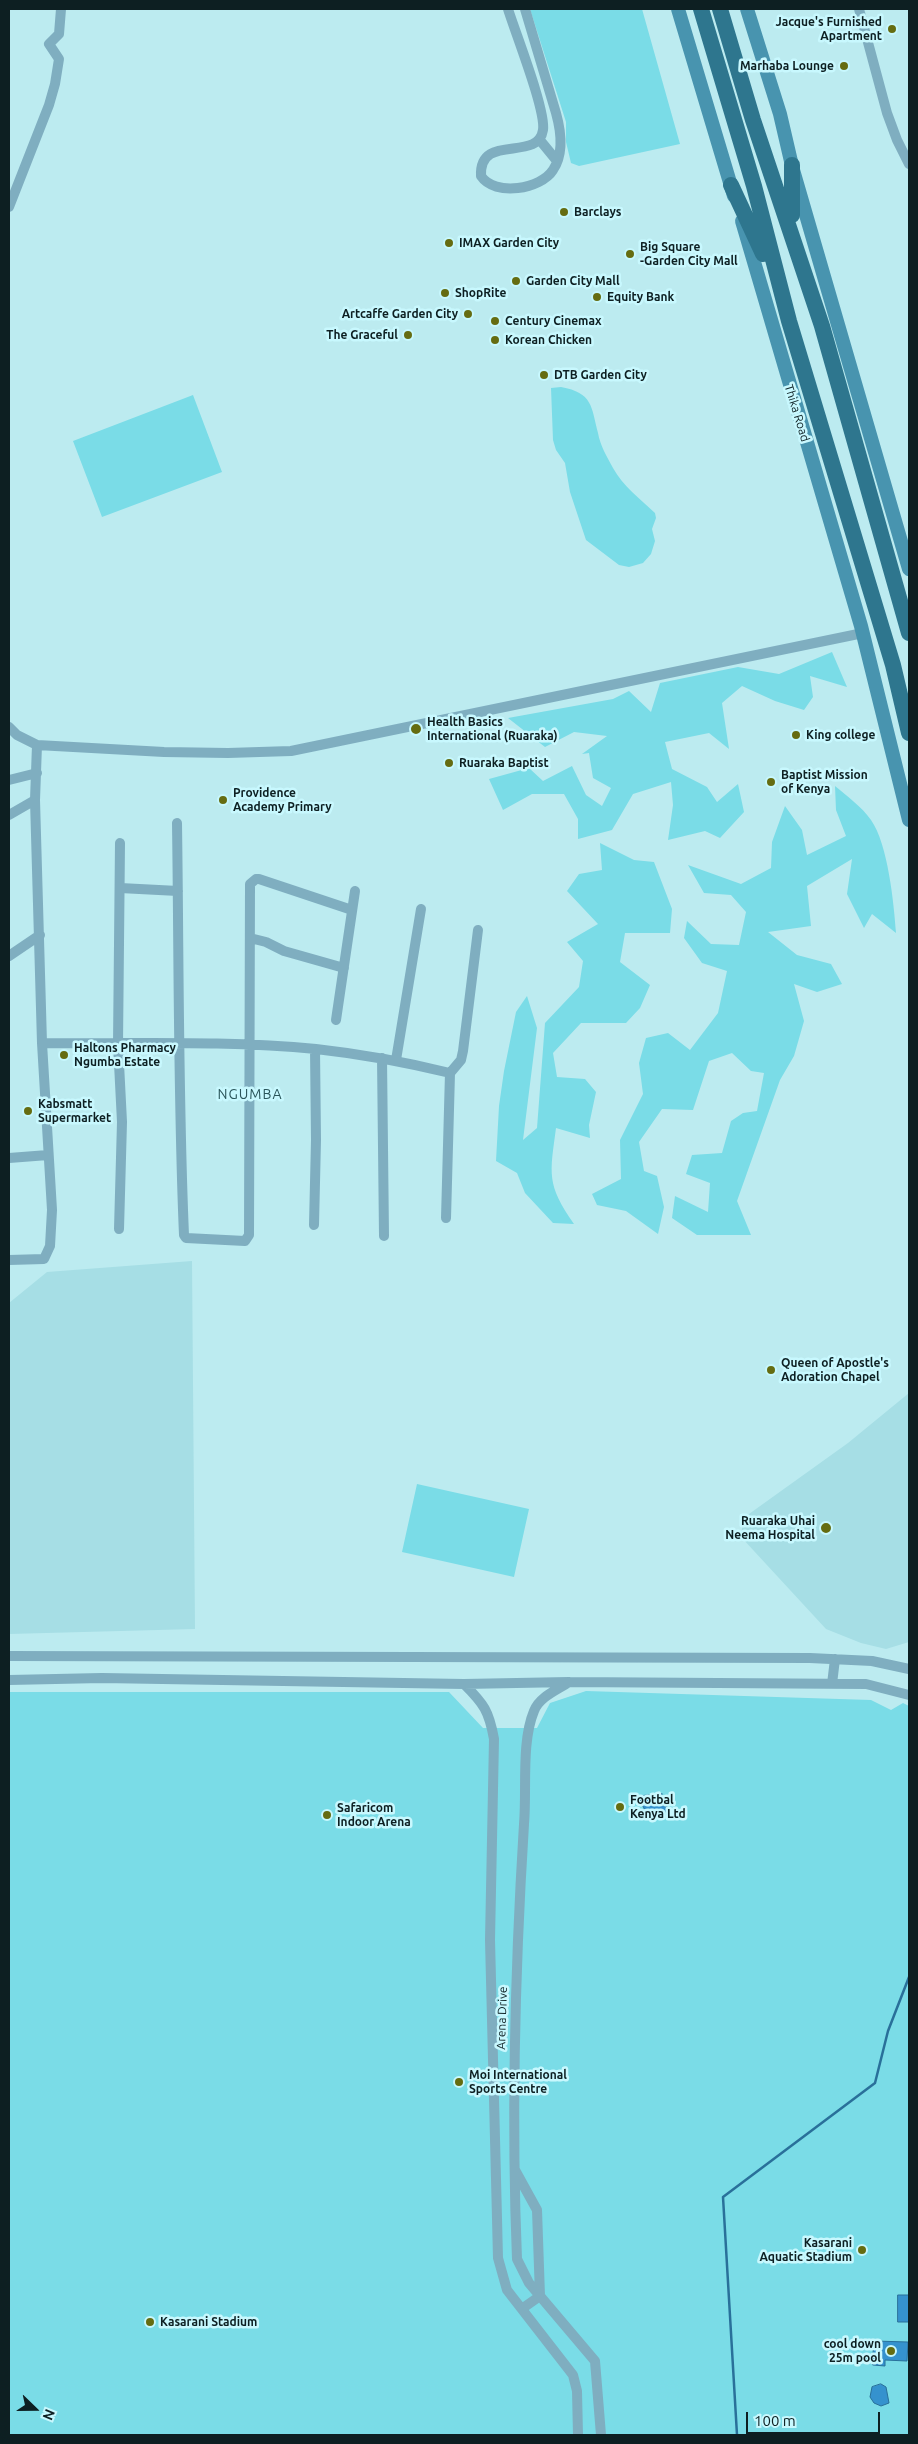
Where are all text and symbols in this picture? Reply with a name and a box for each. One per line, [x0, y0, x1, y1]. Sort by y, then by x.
place label: Jacque's Furnished Apartment [775, 15, 882, 43]
marker: Jacque's Furnished Apartment [886, 23, 898, 35]
place label: Marhaba Lounge [740, 59, 834, 73]
marker: Marhaba Lounge [838, 60, 850, 72]
place label: Barclays [574, 205, 621, 219]
marker: Barclays [558, 206, 570, 218]
place label: IMAX Garden City [459, 236, 559, 250]
marker: IMAX Garden City [443, 237, 455, 249]
place label: Big Square -Garden City Mall [640, 240, 738, 268]
marker: Big Square -Garden City Mall [624, 248, 636, 260]
place label: Garden City Mall [526, 274, 620, 288]
marker: Garden City Mall [510, 275, 522, 287]
place label: ShopRite [455, 286, 506, 300]
marker: ShopRite [439, 287, 451, 299]
place label: Equity Bank [607, 290, 674, 304]
marker: Equity Bank [591, 291, 603, 303]
place label: Artcaffe Garden City [342, 307, 458, 321]
marker: Artcaffe Garden City [462, 308, 474, 320]
place label: Century Cinemax [505, 314, 601, 328]
marker: Century Cinemax [489, 315, 501, 327]
place label: The Graceful [326, 328, 398, 342]
marker: The Graceful [402, 329, 414, 341]
place label: Korean Chicken [505, 333, 592, 347]
marker: Korean Chicken [489, 334, 501, 346]
place label: DTB Garden City [554, 368, 647, 382]
marker: DTB Garden City [538, 369, 550, 381]
street label: Thika Road [781, 383, 813, 443]
place label: Health Basics International (Ruaraka) [427, 715, 558, 743]
marker: Health Basics International (Ruaraka) [409, 722, 423, 736]
place label: King college [806, 728, 875, 742]
marker: King college [790, 729, 802, 741]
place label: Ruaraka Baptist [459, 756, 549, 770]
marker: Ruaraka Baptist [443, 757, 455, 769]
place label: Baptist Mission of Kenya [781, 768, 868, 796]
marker: Baptist Mission of Kenya [765, 776, 777, 788]
place label: Providence Academy Primary [233, 786, 332, 814]
marker: Providence Academy Primary [217, 794, 229, 806]
place label: Haltons Pharmacy Ngumba Estate [74, 1041, 176, 1069]
marker: Haltons Pharmacy Ngumba Estate [58, 1049, 70, 1061]
district label: NGUMBA [217, 1086, 283, 1102]
place label: Kabsmatt Supermarket [38, 1097, 111, 1125]
marker: Kabsmatt Supermarket [22, 1105, 34, 1117]
place label: Queen of Apostle's Adoration Chapel [781, 1356, 889, 1384]
marker: Queen of Apostle's Adoration Chapel [765, 1364, 777, 1376]
place label: Ruaraka Uhai Neema Hospital [725, 1514, 815, 1542]
marker: Ruaraka Uhai Neema Hospital [819, 1521, 833, 1535]
place label: Footbal Kenya Ltd [630, 1793, 686, 1821]
place label: Safaricom Indoor Arena [337, 1801, 411, 1829]
marker: Footbal Kenya Ltd [614, 1801, 626, 1813]
marker: Safaricom Indoor Arena [321, 1809, 333, 1821]
street label: Arena Drive [494, 1986, 510, 2050]
place label: Moi International Sports Centre [469, 2068, 567, 2096]
marker: Moi International Sports Centre [453, 2076, 465, 2088]
place label: Kasarani Aquatic Stadium [759, 2236, 852, 2264]
marker: Kasarani Aquatic Stadium [856, 2244, 868, 2256]
place label: Kasarani Stadium [160, 2315, 257, 2329]
marker: Kasarani Stadium [144, 2316, 156, 2328]
place label: cool down 25m pool [824, 2337, 881, 2365]
marker: cool down 25m pool [885, 2345, 897, 2357]
north arrow [10, 2384, 60, 2434]
scale bar [748, 2402, 882, 2434]
text: N [40, 2407, 58, 2422]
text: 100 m [754, 2412, 796, 2429]

